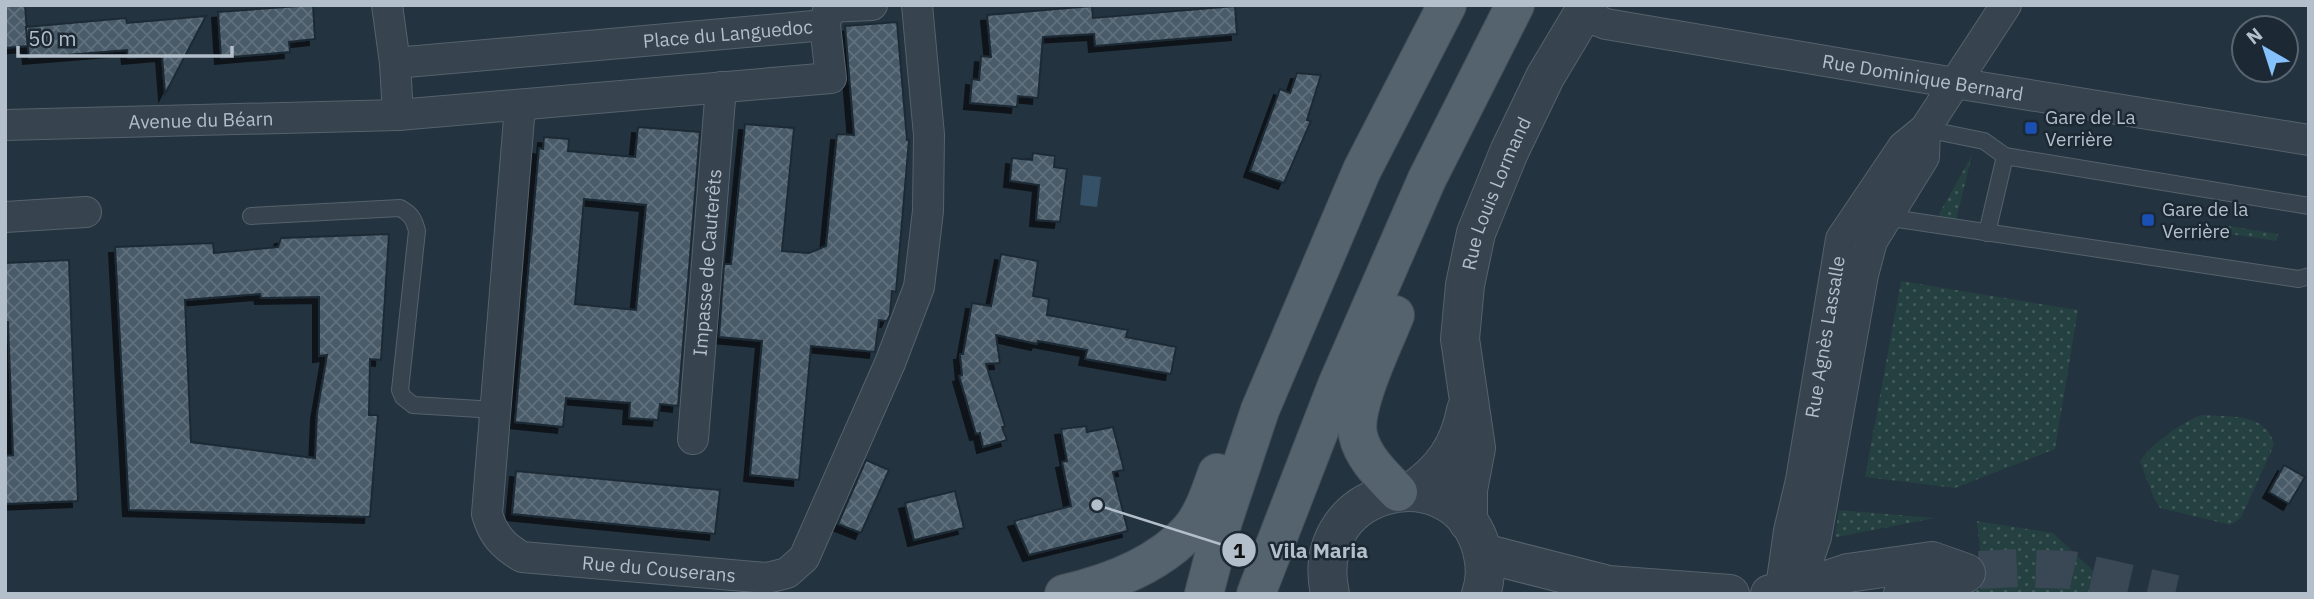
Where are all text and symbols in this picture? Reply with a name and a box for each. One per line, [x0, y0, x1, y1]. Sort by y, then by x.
scale bar [18, 14, 231, 58]
street label: Place du Languedoc [642, 14, 814, 53]
north arrow [2230, 14, 2300, 84]
text: N [2241, 22, 2267, 49]
text: 50 m [28, 24, 77, 52]
street label: Rue Dominique Bernard [1820, 49, 2025, 106]
place label: Gare de La Verrière [2045, 105, 2136, 151]
street label: Avenue du Béarn [128, 106, 274, 134]
street label: Rue Louis Lormand [1456, 113, 1536, 272]
marker: Gare de La Verrière [2023, 120, 2039, 136]
street label: Impasse de Cauterêts [688, 168, 726, 357]
place label: Gare de la Verrière [2162, 197, 2248, 243]
marker: Gare de la Verrière [2140, 212, 2156, 228]
street label: Rue Agnès Lassalle [1799, 254, 1850, 420]
callout: Vila Maria [1221, 529, 1383, 571]
text: 1 [1233, 536, 1246, 564]
text: Vila Maria [1270, 536, 1368, 564]
street label: Rue du Couserans [581, 550, 737, 587]

